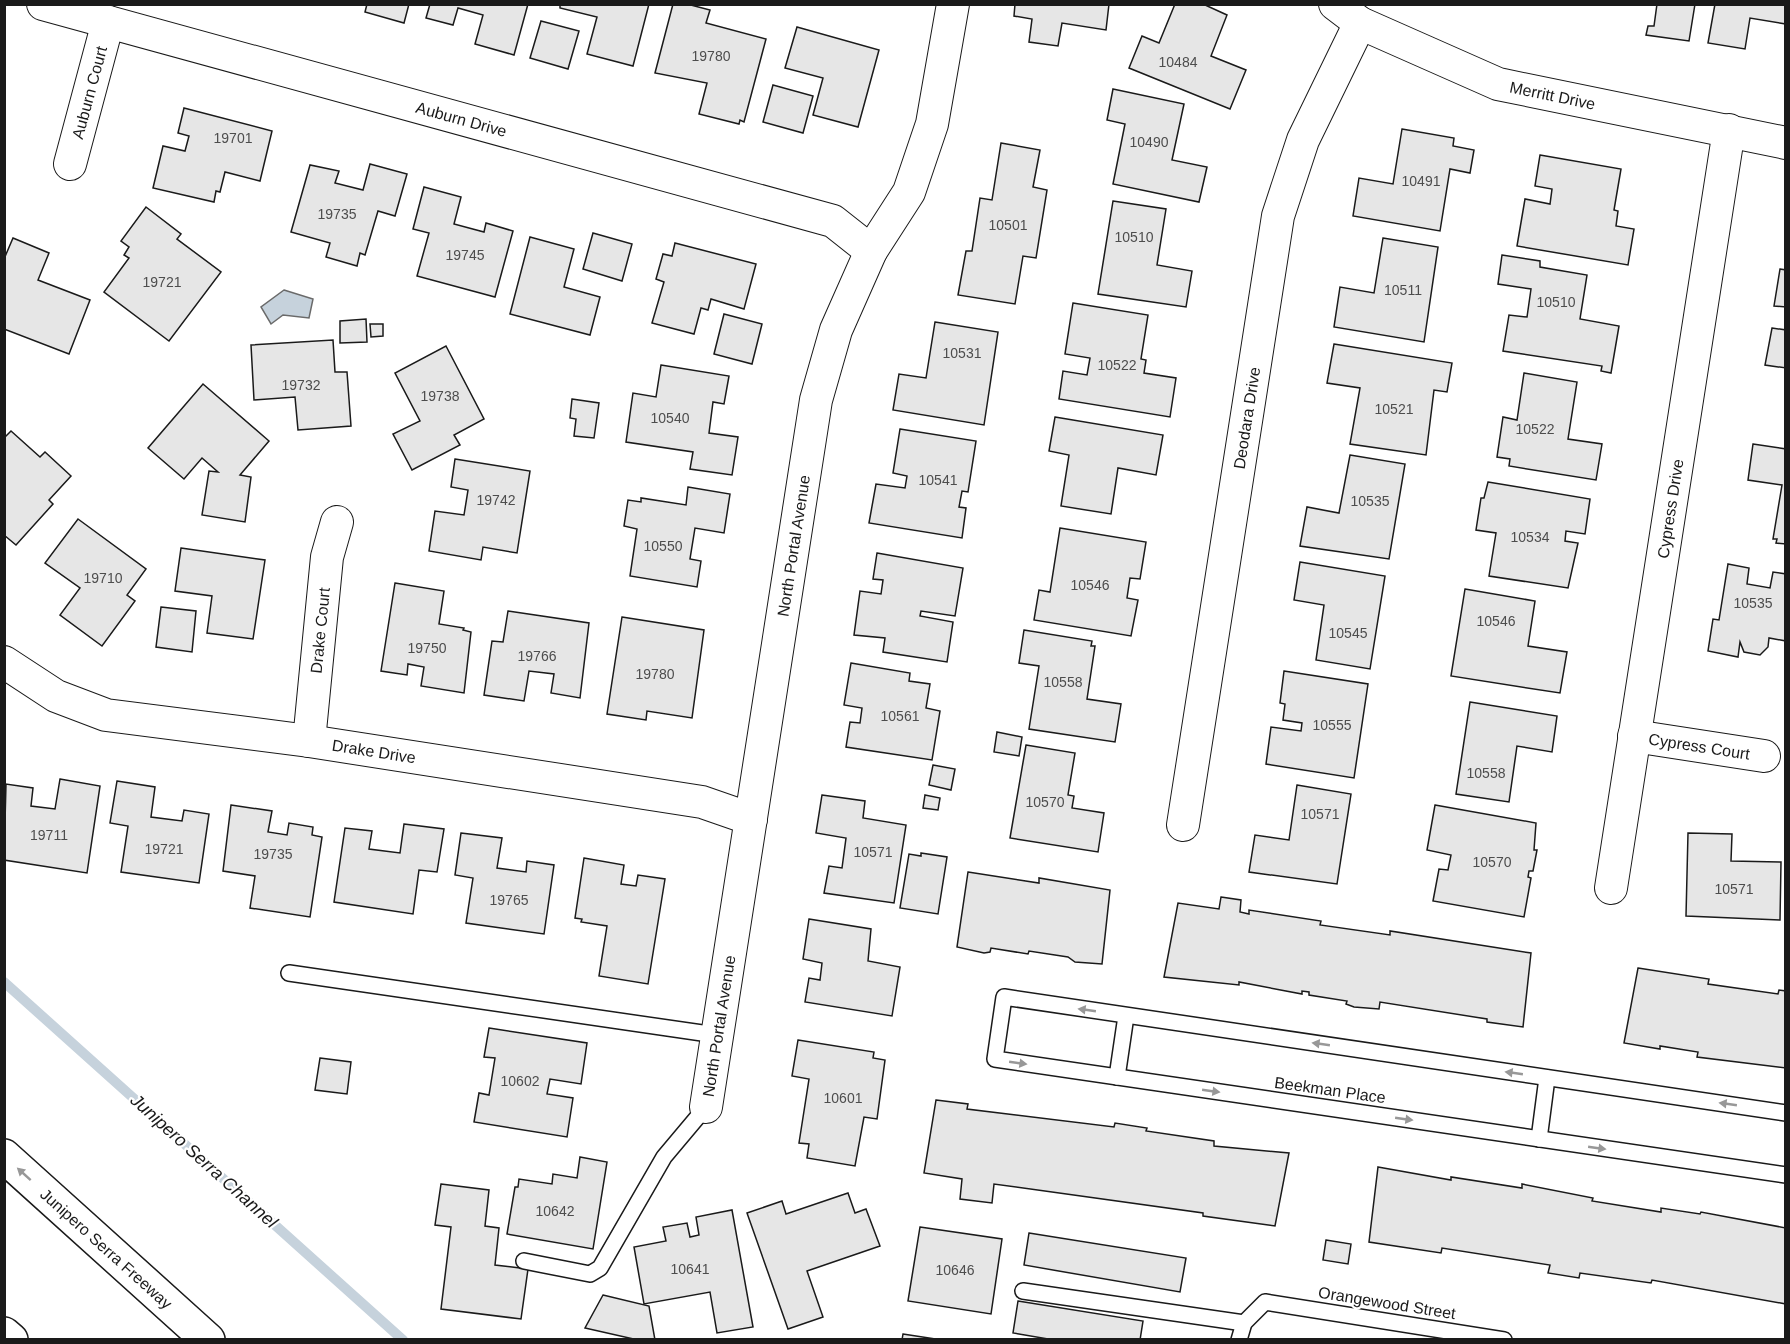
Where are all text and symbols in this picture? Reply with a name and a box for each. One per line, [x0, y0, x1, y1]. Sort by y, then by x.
street label: Auburn Court [69, 44, 110, 141]
house number: 19780 [692, 48, 731, 64]
house number: 10484 [1159, 54, 1198, 70]
street label: Merritt Drive [1508, 78, 1597, 112]
street label: Auburn Drive [414, 98, 509, 140]
house number: 19701 [214, 130, 253, 146]
house number: 10490 [1130, 134, 1169, 150]
house number: 10491 [1402, 173, 1441, 189]
house number: 19735 [318, 206, 357, 222]
house number: 10501 [989, 217, 1028, 233]
house number: 10510 [1115, 229, 1154, 245]
house number: 19745 [446, 247, 485, 263]
house number: 19721 [143, 274, 182, 290]
house number: 10511 [1384, 282, 1422, 298]
house number: 10510 [1537, 294, 1576, 310]
house number: 10531 [943, 345, 982, 361]
house number: 10522 [1098, 357, 1137, 373]
street label: Deodara Drive [1230, 366, 1263, 470]
house number: 19732 [282, 377, 321, 393]
house number: 19738 [421, 388, 460, 404]
house number: 10521 [1375, 401, 1414, 417]
house number: 10540 [651, 410, 690, 426]
house number: 10522 [1516, 421, 1555, 437]
street label: Cypress Drive [1654, 458, 1686, 560]
house number: 10541 [919, 472, 958, 488]
street label: North Portal Avenue [774, 474, 813, 618]
house number: 19742 [477, 492, 516, 508]
house number: 10535 [1351, 493, 1390, 509]
house number: 10534 [1511, 529, 1550, 545]
house number: 10550 [644, 538, 683, 554]
house number: 19710 [84, 570, 123, 586]
house number: 10546 [1071, 577, 1110, 593]
street label: Drake Court [307, 586, 333, 674]
house number: 10535 [1734, 595, 1773, 611]
house number: 10546 [1477, 613, 1516, 629]
house number: 10545 [1329, 625, 1368, 641]
house number: 19750 [408, 640, 447, 656]
house number: 19766 [518, 648, 557, 664]
house number: 19780 [636, 666, 675, 682]
house number: 10558 [1044, 674, 1083, 690]
house number: 10561 [881, 708, 920, 724]
house number: 10555 [1313, 717, 1352, 733]
street label: Cypress Court [1647, 730, 1752, 762]
street label: Drake Drive [331, 736, 417, 766]
house number: 10558 [1467, 765, 1506, 781]
house number: 10570 [1026, 794, 1065, 810]
house number: 10571 [1301, 806, 1340, 822]
house number: 19711 [30, 827, 68, 843]
house number: 19721 [145, 841, 184, 857]
house number: 10571 [854, 844, 893, 860]
house number: 19735 [254, 846, 293, 862]
house number: 10570 [1473, 854, 1512, 870]
house number: 10571 [1715, 881, 1754, 897]
house number: 19765 [490, 892, 529, 908]
street label: North Portal Avenue [699, 954, 738, 1098]
one-way arrow [1077, 1005, 1096, 1014]
one-way arrow [1311, 1040, 1330, 1049]
one-way arrow [1009, 1058, 1028, 1067]
one-way arrow [1504, 1068, 1523, 1077]
house number: 10602 [501, 1073, 540, 1089]
street label: Beekman Place [1273, 1074, 1387, 1106]
one-way arrow [1202, 1086, 1221, 1095]
water label: Junipero Serra Channel [126, 1089, 282, 1233]
house number: 10601 [824, 1090, 863, 1106]
one-way arrow [1718, 1100, 1737, 1109]
one-way arrow [1395, 1115, 1414, 1124]
one-way arrow [1587, 1143, 1606, 1152]
one-way arrow [17, 1168, 32, 1181]
street label: Junipero Serra Freeway [37, 1185, 176, 1312]
house number: 10642 [536, 1203, 575, 1219]
house number: 10641 [671, 1261, 710, 1277]
house number: 10646 [936, 1262, 975, 1278]
street label: Orangewood Street [1317, 1284, 1457, 1322]

